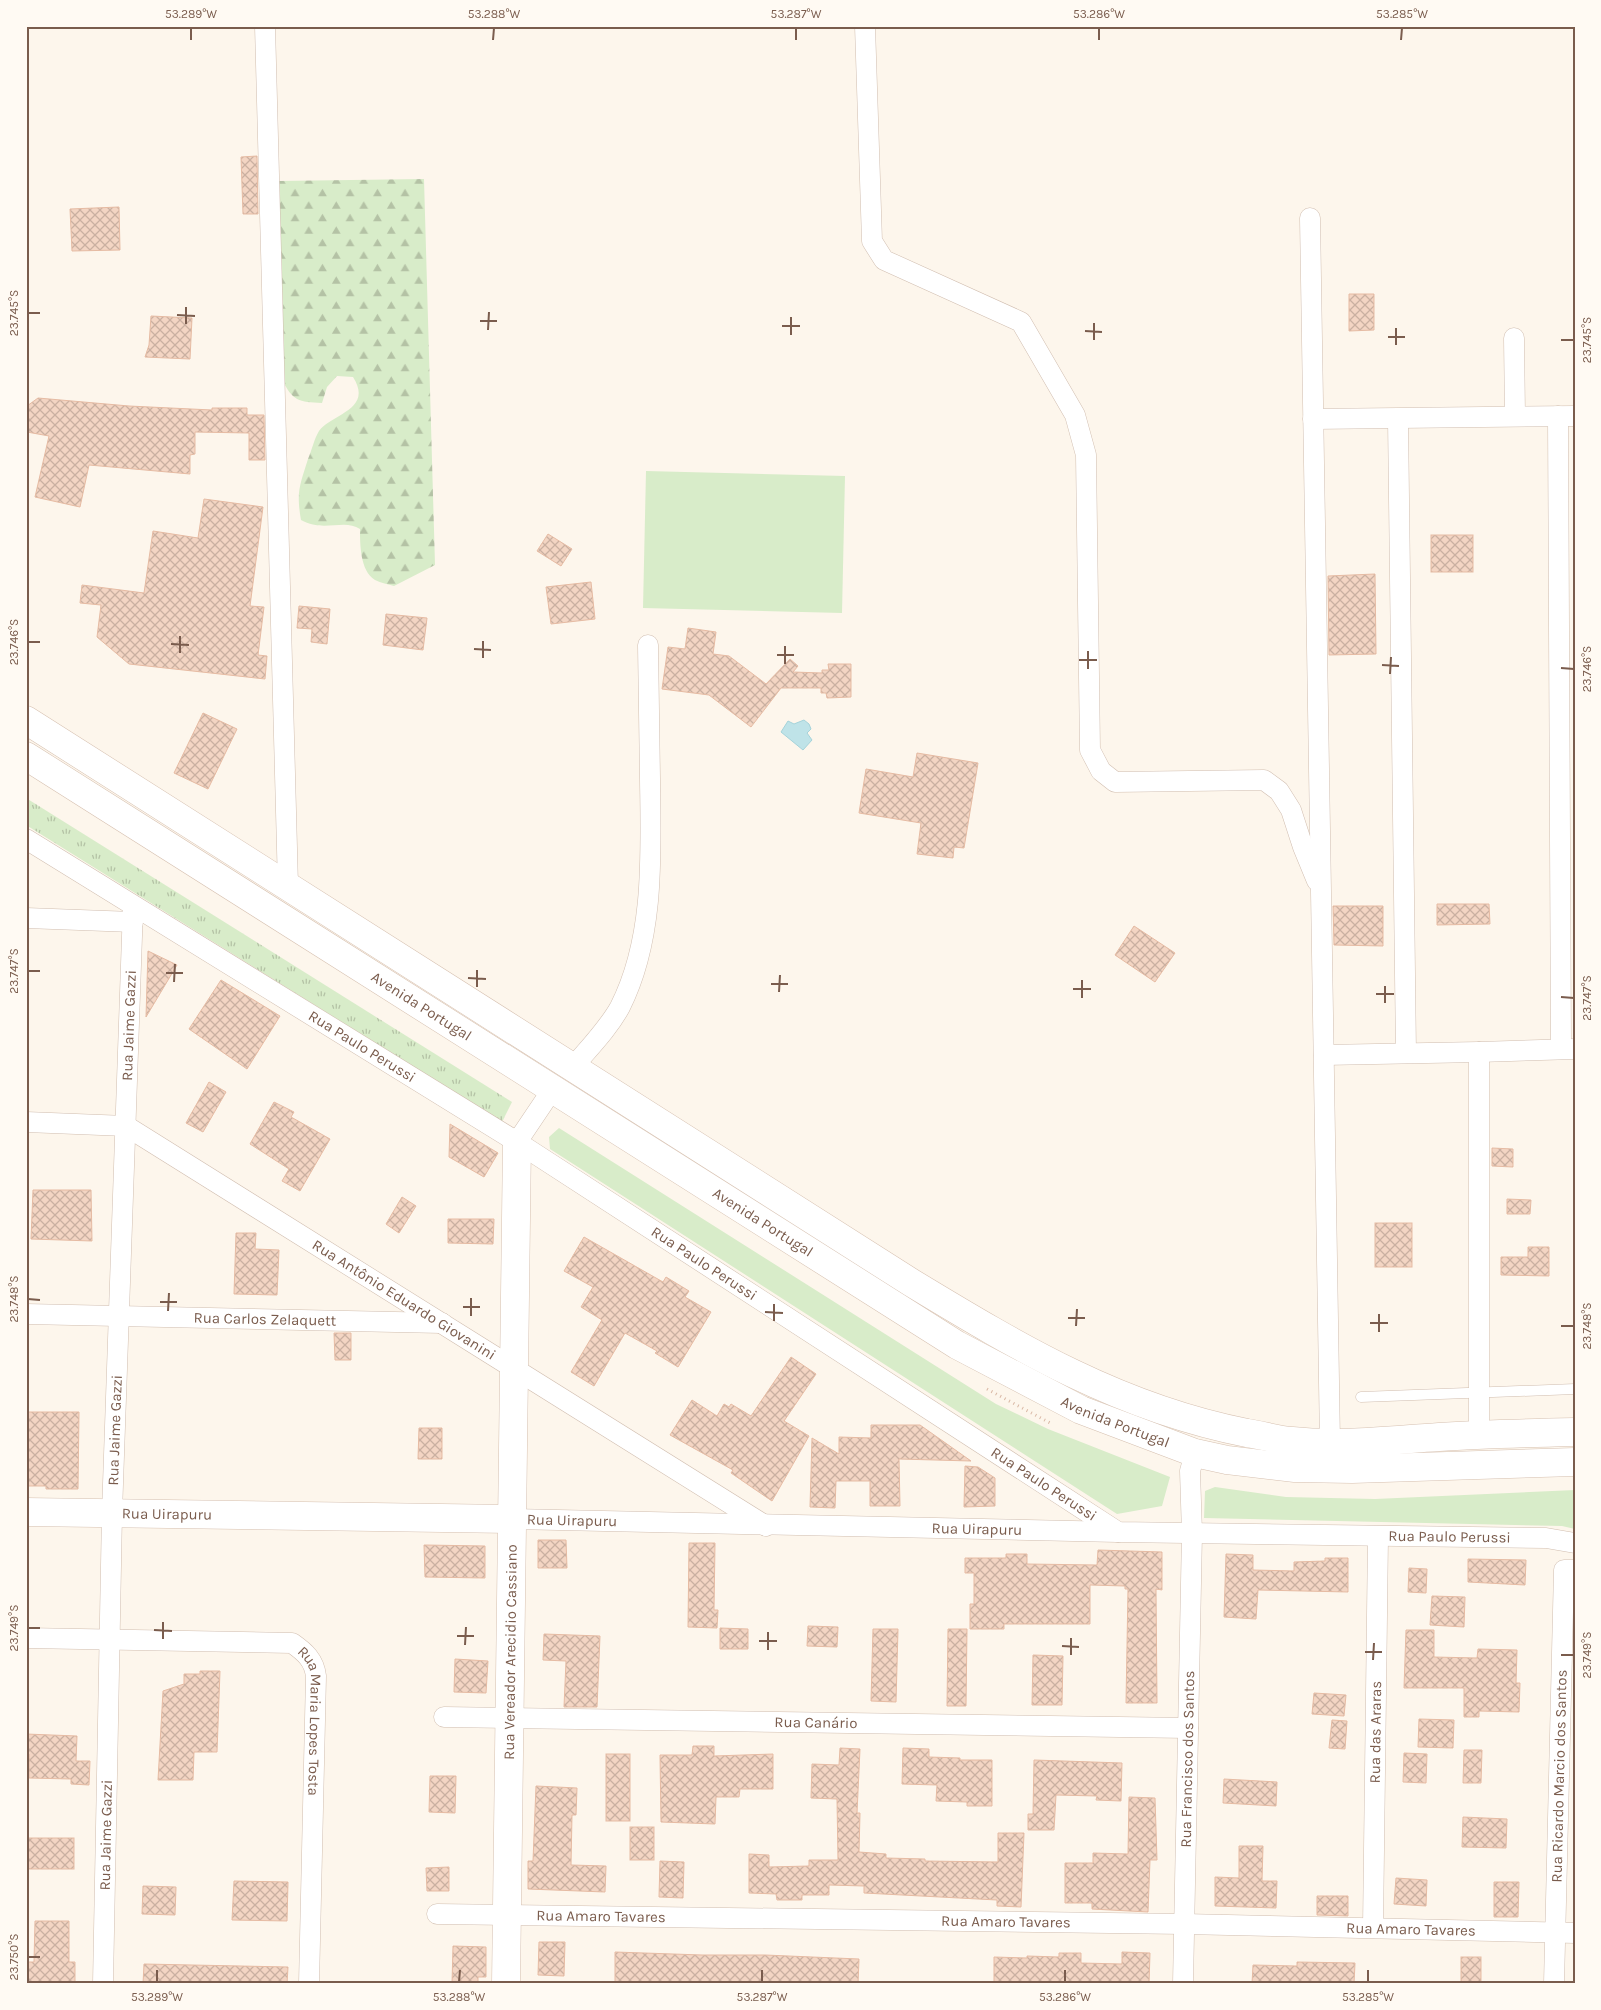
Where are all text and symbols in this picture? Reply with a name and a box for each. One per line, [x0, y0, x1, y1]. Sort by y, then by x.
text: 53.289°W [165, 7, 217, 21]
text: 53.288°W [468, 7, 521, 21]
text: 53.287°W [771, 7, 822, 21]
text: 53.286°W [1073, 7, 1125, 21]
text: 53.285°W [1376, 7, 1428, 21]
text: 23.745°S [7, 290, 21, 336]
text: 23.745°S [1580, 317, 1594, 363]
text: 23.746°S [7, 619, 21, 665]
text: 23.746°S [1580, 646, 1594, 692]
text: 23.747°S [7, 948, 21, 994]
street label: Avenida Portugal [368, 968, 475, 1045]
street label: Rua Jaime Gazzi [118, 970, 140, 1081]
text: 23.747°S [1580, 975, 1594, 1021]
street label: Rua Paulo Perussi [305, 1007, 419, 1086]
street label: Avenida Portugal [709, 1184, 816, 1261]
street label: Rua Paulo Perussi [648, 1223, 760, 1304]
street label: Rua Antônio Eduardo Giovanini [309, 1236, 499, 1364]
text: 23.748°S [7, 1275, 21, 1323]
text: 23.748°S [1580, 1302, 1594, 1350]
street label: Rua Carlos Zelaquett [193, 1309, 337, 1330]
street label: Rua Jaime Gazzi [104, 1374, 126, 1486]
street label: Avenida Portugal [1058, 1392, 1172, 1452]
street label: Rua Paulo Perussi [988, 1443, 1100, 1525]
street label: Rua Uirapuru [122, 1504, 212, 1524]
street label: Rua Uirapuru [527, 1510, 617, 1530]
street label: Rua Uirapuru [931, 1519, 1022, 1539]
street label: Rua Paulo Perussi [1388, 1527, 1511, 1547]
street label: Rua Vereador Arecidio Cassiano [500, 1544, 521, 1760]
text: 23.749°S [7, 1605, 21, 1651]
text: 23.749°S [1580, 1632, 1594, 1678]
street label: Rua Maria Lopes Tosta [294, 1642, 325, 1796]
street label: Rua Ricardo Marcio dos Santos [1547, 1669, 1571, 1883]
street label: Rua Francisco dos Santos [1177, 1670, 1198, 1848]
street label: Rua das Araras [1366, 1681, 1385, 1783]
street label: Rua Canário [774, 1713, 858, 1732]
street label: Rua Jaime Gazzi [96, 1779, 116, 1891]
street label: Rua Amaro Tavares [536, 1906, 666, 1926]
street label: Rua Amaro Tavares [941, 1912, 1071, 1931]
street label: Rua Amaro Tavares [1346, 1919, 1476, 1940]
text: 23.750°S [7, 1933, 21, 1981]
text: 53.289°W [131, 1990, 183, 2004]
text: 53.288°W [433, 1990, 486, 2004]
text: 53.287°W [737, 1990, 788, 2004]
text: 53.286°W [1039, 1990, 1091, 2004]
text: 53.285°W [1342, 1990, 1394, 2004]

